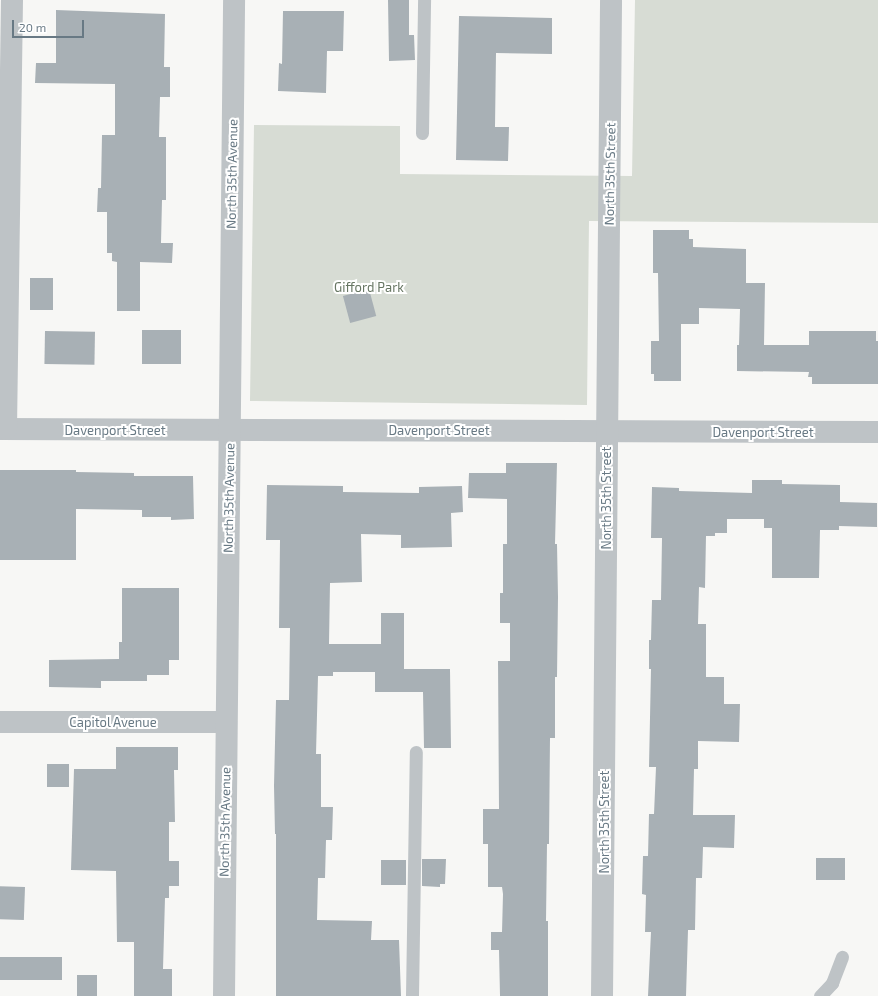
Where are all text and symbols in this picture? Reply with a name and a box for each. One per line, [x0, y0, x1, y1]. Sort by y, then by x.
scale bar [14, 12, 86, 38]
text: 20 m [19, 20, 46, 34]
street label: North 35th Avenue [223, 119, 241, 229]
street label: North 35th Street [601, 122, 619, 226]
park label: Gifford Park [334, 279, 404, 295]
street label: Davenport Street [64, 422, 166, 438]
street label: Davenport Street [388, 422, 490, 438]
street label: Davenport Street [712, 424, 814, 440]
street label: North 35th Avenue [220, 443, 238, 553]
street label: North 35th Street [598, 447, 614, 549]
street label: Capitol Avenue [69, 714, 157, 730]
street label: North 35th Avenue [216, 767, 234, 877]
street label: North 35th Street [596, 771, 612, 873]

